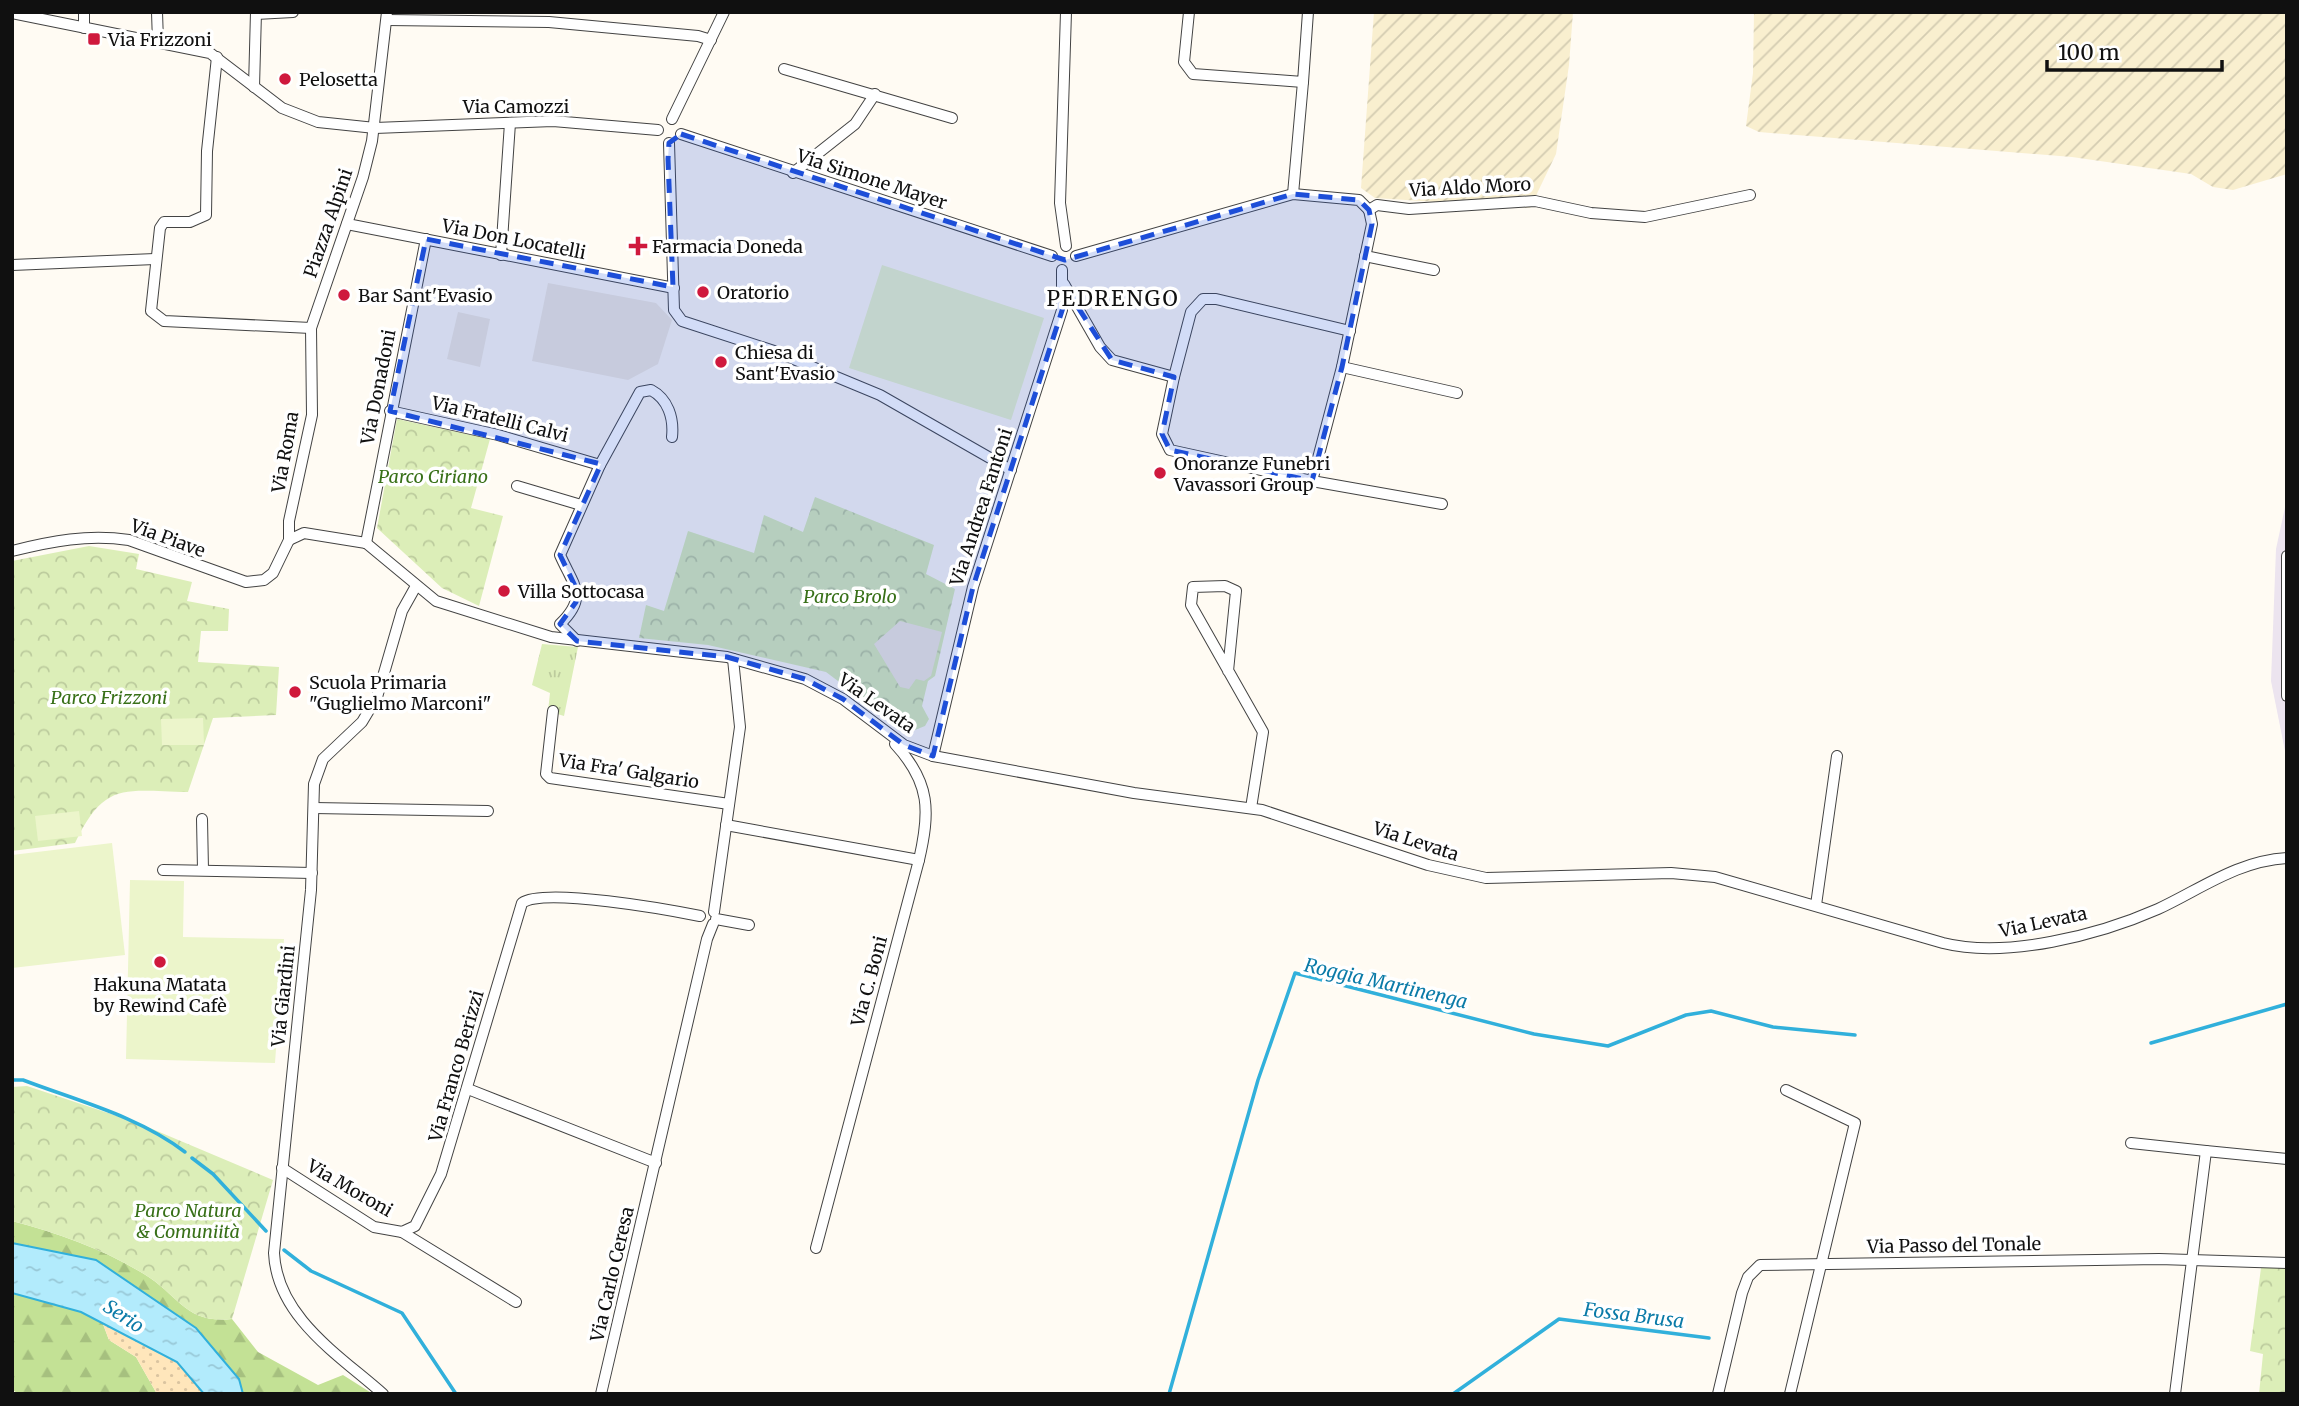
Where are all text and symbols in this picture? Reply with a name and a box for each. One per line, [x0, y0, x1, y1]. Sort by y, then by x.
place label: Via Frizzoni [107, 28, 212, 51]
scale bar [2047, 28, 2222, 72]
marker: Via Frizzoni [86, 31, 102, 47]
text: 100 m [2058, 39, 2120, 66]
place label: Pelosetta [299, 68, 378, 91]
marker: Pelosetta [277, 71, 293, 87]
street label: Via Camozzi [462, 95, 570, 118]
street label: Via Simone Mayer [793, 144, 950, 214]
street label: Piazza Alpini [299, 165, 357, 281]
street label: Via Aldo Moro [1407, 172, 1532, 202]
street label: Via Don Locatelli [439, 214, 588, 264]
place label: Farmacia Doneda [652, 235, 803, 258]
marker: Farmacia Doneda [630, 238, 646, 254]
place label: Oratorio [717, 281, 789, 304]
place label: Bar Sant'Evasio [358, 284, 493, 307]
marker: Oratorio [695, 284, 711, 300]
district label: PEDRENGO [1046, 285, 1180, 312]
marker: Bar Sant'Evasio [336, 287, 352, 303]
street label: Via Donadoni [355, 327, 400, 448]
place label: Chiesa di Sant'Evasio [735, 341, 835, 385]
marker: Chiesa di Sant'Evasio [713, 354, 729, 370]
street label: Via Fratelli Calvi [428, 391, 571, 447]
street label: Via Roma [266, 409, 304, 495]
street label: Via Andrea Fantoni [944, 425, 1017, 590]
place label: Onoranze Funebri Vavassori Group [1173, 452, 1330, 496]
park label: Parco Ciriano [378, 465, 488, 488]
marker: Onoranze Funebri Vavassori Group [1152, 465, 1168, 481]
street label: Via Piave [127, 514, 209, 562]
place label: Villa Sottocasa [517, 580, 645, 603]
marker: Villa Sottocasa [496, 583, 512, 599]
park label: Parco Brolo [803, 585, 897, 608]
street label: Via Levata [833, 667, 920, 738]
place label: Scuola Primaria "Guglielmo Marconi" [309, 671, 491, 715]
marker: Scuola Primaria "Guglielmo Marconi" [287, 684, 303, 700]
park label: Parco Frizzoni [51, 686, 167, 709]
street label: Via Fra' Galgario [556, 748, 701, 793]
street label: Via Levata [1369, 816, 1462, 866]
street label: Via Levata [1996, 901, 2089, 943]
street label: Via C. Boni [846, 933, 892, 1030]
street label: Via Giardini [266, 944, 300, 1049]
water label: Roggia Martinenga [1302, 953, 1470, 1013]
marker: Hakuna Matata by Rewind Cafè [152, 954, 168, 970]
place label: Hakuna Matata by Rewind Cafè [92, 973, 227, 1017]
street label: Via Franco Berizzi [423, 987, 489, 1145]
street label: Via Moroni [302, 1154, 397, 1222]
park label: Parco Natura & Comuniità [135, 1199, 241, 1243]
street label: Via Carlo Ceresa [585, 1204, 639, 1345]
street label: Via Passo del Tonale [1866, 1232, 2041, 1258]
water label: Serio [99, 1294, 149, 1338]
water label: Fossa Brusa [1581, 1297, 1686, 1333]

